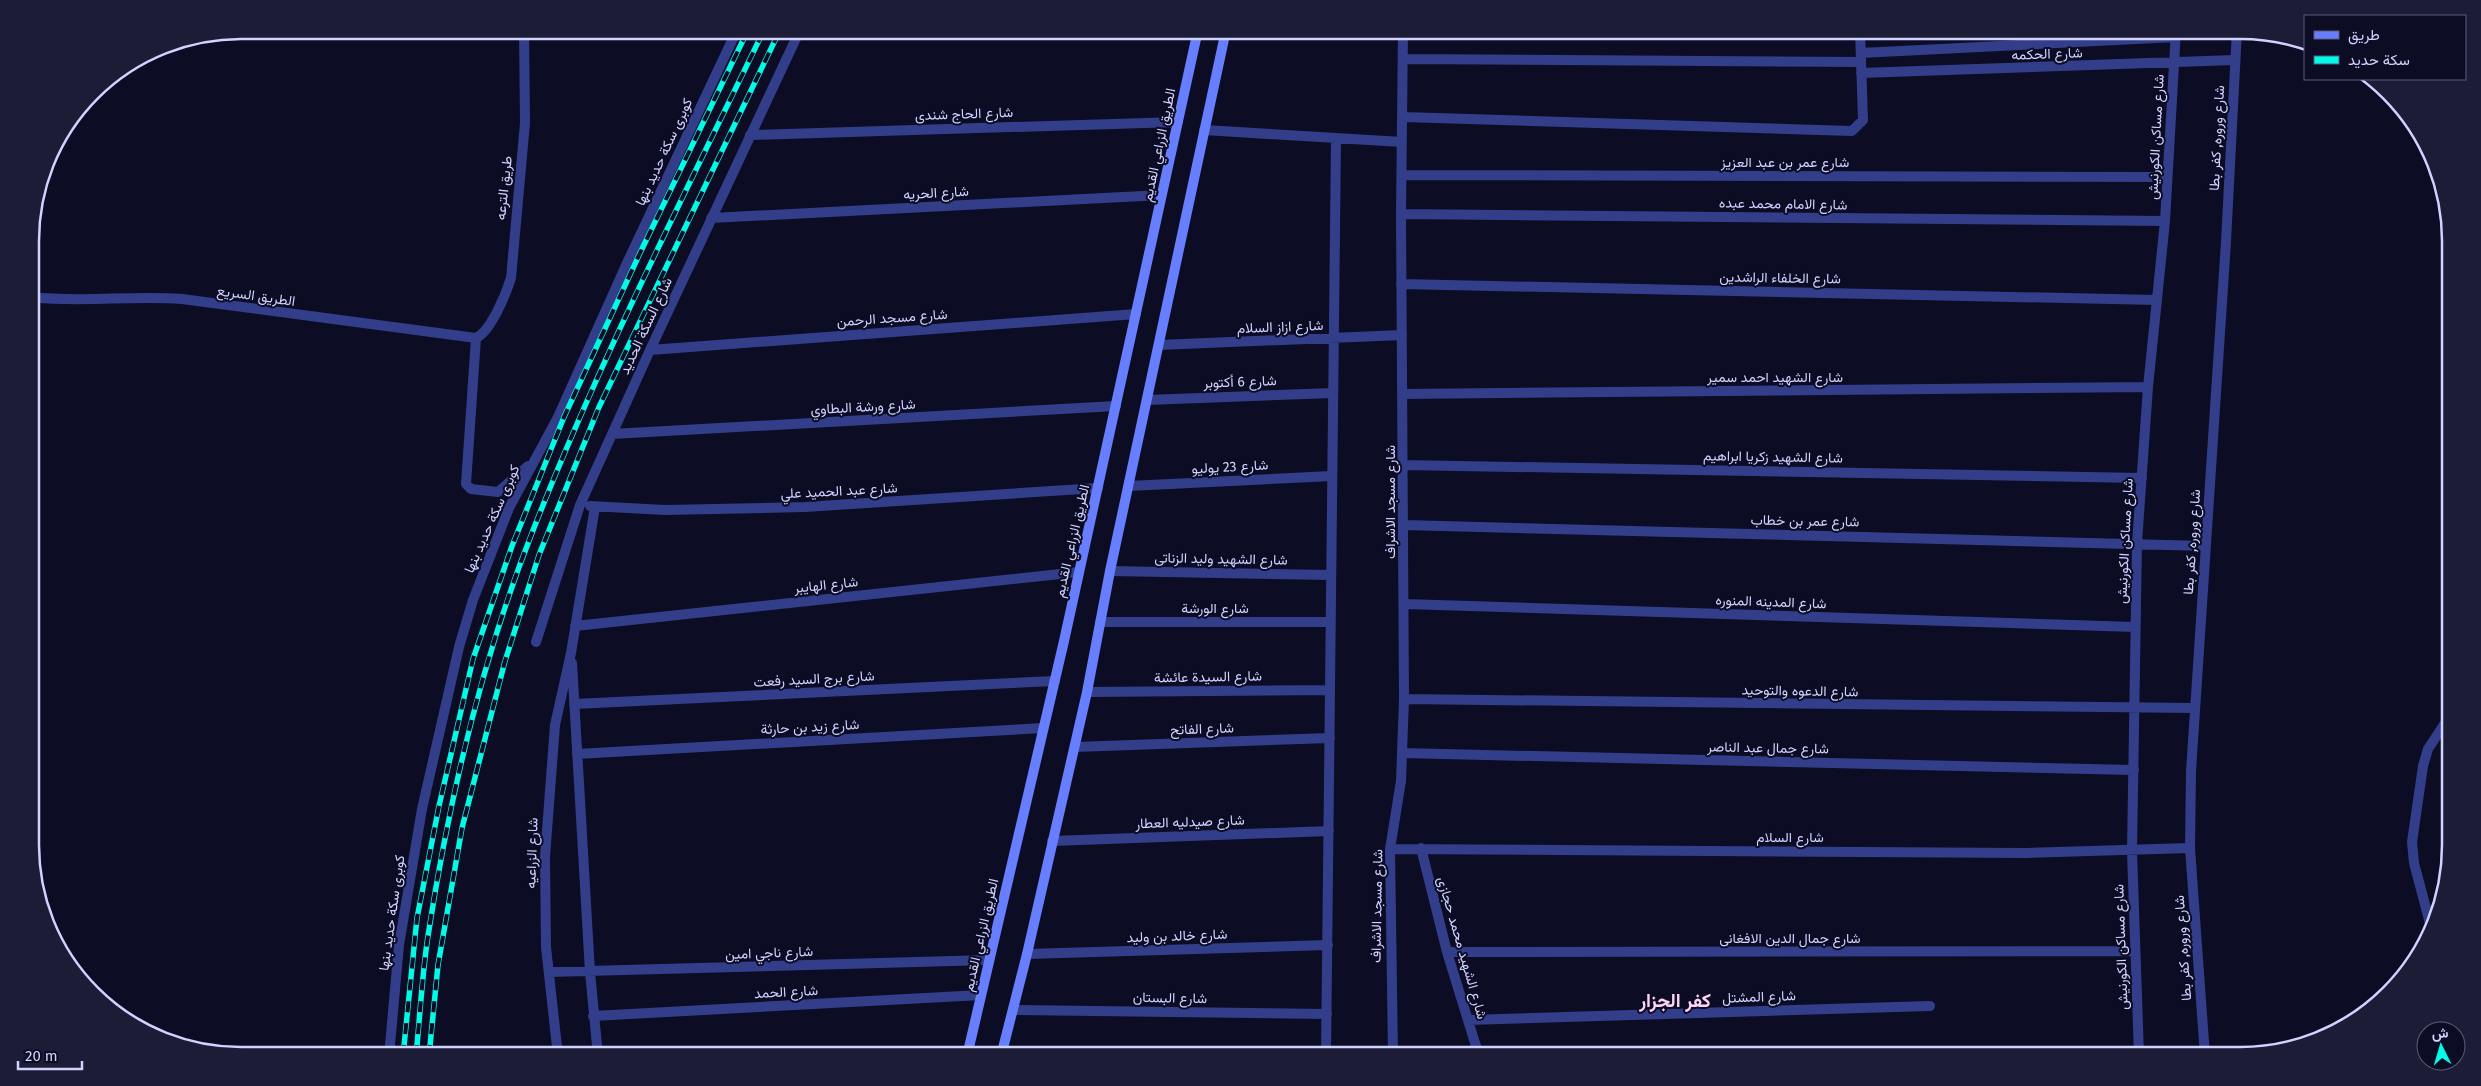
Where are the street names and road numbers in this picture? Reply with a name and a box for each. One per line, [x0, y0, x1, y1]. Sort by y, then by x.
street label: شارع الحكمه [2011, 44, 2083, 66]
street label: شارع مساكن الكورنيش [2144, 74, 2170, 200]
street label: شارع وروره, كفر بطا [2206, 85, 2230, 191]
street label: الطريق الزراعي القديم [1139, 87, 1182, 204]
street label: كوبرى سكة حديد بنها [632, 96, 696, 208]
street label: شارع الحاج شندى [914, 104, 1014, 126]
street label: شارع عمر بن عبد العزيز [1720, 154, 1849, 173]
street label: طريق الترعه [492, 155, 516, 221]
street label: شارع الحريه [903, 183, 969, 205]
street label: شارع الامام محمد عبده [1719, 194, 1847, 216]
street label: شارع الخلفاء الراشدين [1719, 268, 1841, 290]
street label: شارع السكة الحديد [616, 275, 678, 378]
street label: الطريق السريع [215, 282, 296, 312]
street label: شارع مسجد الرحمن [836, 306, 948, 332]
street label: شارع ازاز السلام [1236, 317, 1324, 339]
street label: شارع الشهيد احمد سمير [1706, 369, 1843, 388]
street label: شارع 6 أكتوبر [1202, 372, 1277, 394]
street label: شارع ورشة البطاوي [810, 396, 916, 421]
street label: شارع مسجد الاشراف [1382, 445, 1401, 559]
street label: شارع الشهيد زكريا ابراهيم [1703, 447, 1843, 469]
street label: شارع 23 يوليو [1191, 456, 1269, 479]
street label: كوبرى سكة حديد بنها [461, 462, 523, 576]
street label: شارع مساكن الكورنيش [2113, 478, 2139, 604]
street label: شارع عبد الحميد علي [780, 479, 898, 506]
street label: الطريق الزراعي القديم [1051, 483, 1096, 600]
street label: شارع وروره, كفر بطا [2180, 489, 2206, 595]
street label: شارع عمر بن خطاب [1750, 512, 1860, 532]
street label: شارع الشهيد وليد الزناتى [1154, 549, 1288, 571]
street label: شارع الهايبر [792, 573, 859, 599]
street label: شارع المدينه المنوره [1715, 592, 1827, 614]
street label: شارع الورشة [1181, 600, 1249, 619]
street label: شارع برج السيد رفعت [753, 667, 875, 693]
street label: شارع السيدة عائشة [1154, 668, 1262, 688]
street label: شارع الدعوه والتوحيد [1741, 681, 1859, 703]
street label: شارع زيد بن حارثة [760, 716, 860, 740]
street label: شارع الفاتح [1170, 719, 1234, 741]
street label: شارع جمال عبد الناصر [1706, 738, 1829, 760]
street label: شارع صيدليه العطار [1134, 812, 1245, 834]
street label: شارع الزراعيه [522, 817, 544, 889]
street label: شارع السلام [1756, 829, 1824, 848]
street label: شارع مسجد الاشراف [1368, 849, 1388, 963]
street label: كوبرى سكة حديد بنها [375, 854, 409, 972]
street label: شارع الشهيد محمد حجازى [1432, 875, 1491, 1022]
street label: الطريق الزراعي القديم [960, 877, 1005, 994]
street label: شارع مساكن الكورنيش [2110, 884, 2134, 1010]
street label: شارع وروره, كفر بطا [2171, 895, 2197, 1001]
street label: شارع خالد بن وليد [1126, 926, 1228, 948]
street label: شارع جمال الدين الافغانى [1719, 930, 1861, 949]
street label: شارع ناجي امين [725, 943, 813, 966]
street label: شارع الحمد [754, 982, 819, 1004]
street label: شارع المشتل [1722, 987, 1796, 1009]
street label: شارع البستان [1133, 989, 1207, 1009]

